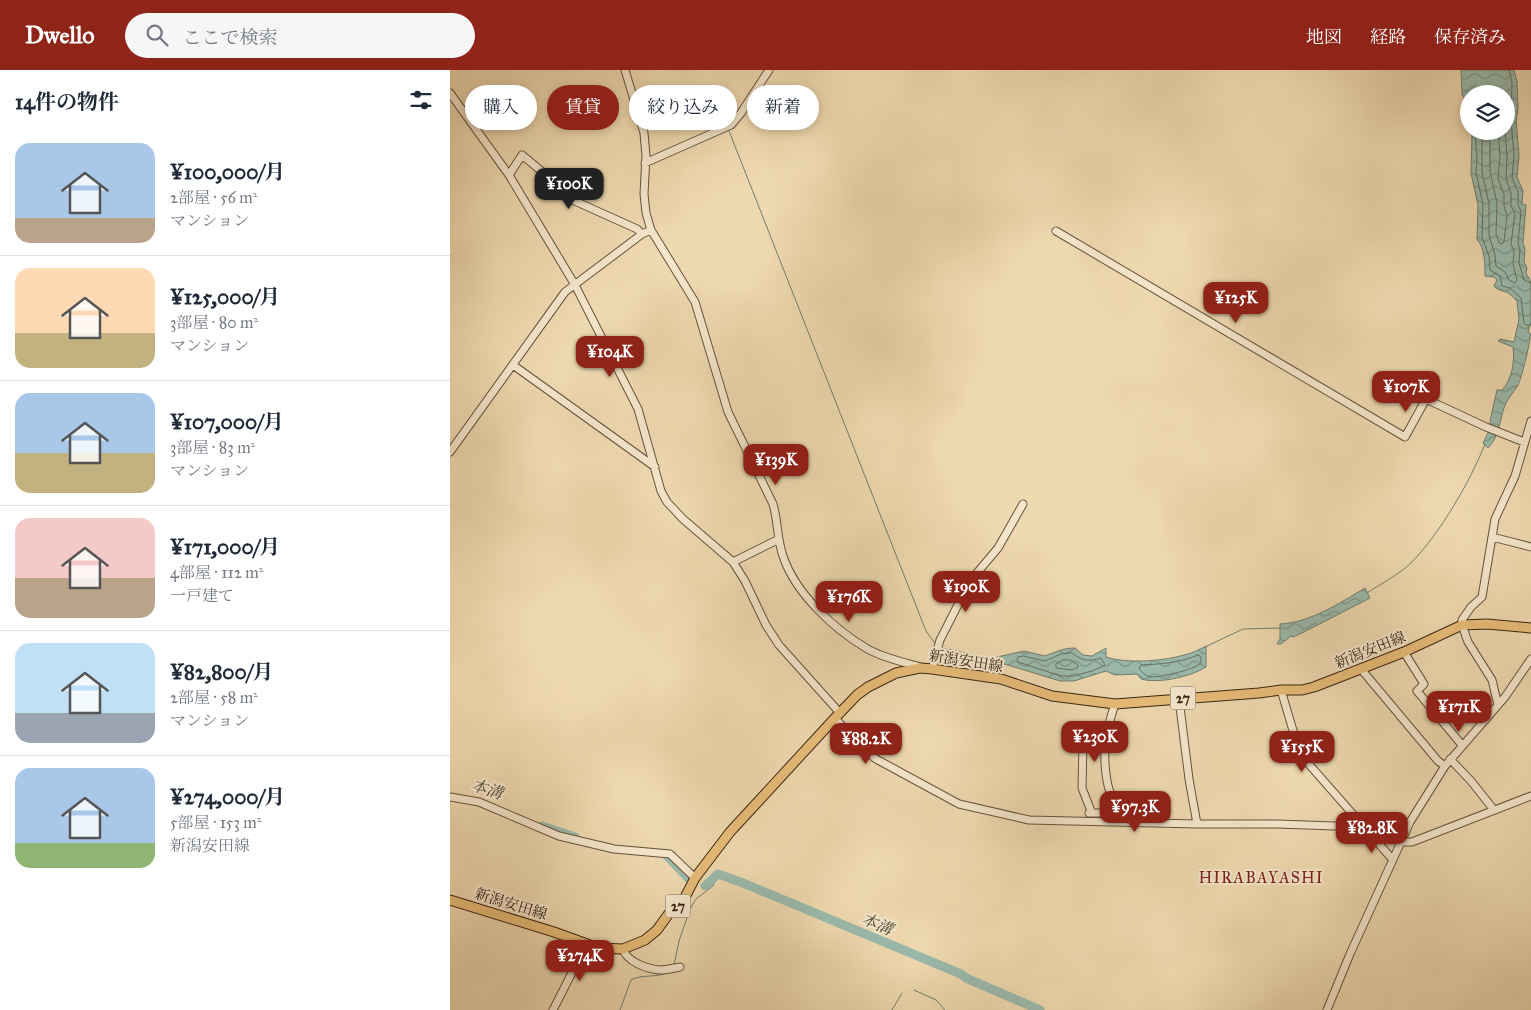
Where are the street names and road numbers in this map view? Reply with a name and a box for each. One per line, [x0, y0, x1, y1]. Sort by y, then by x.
street label: 新潟安田線 [1332, 628, 1408, 672]
street label: 新潟安田線 [928, 646, 1004, 676]
road number: 27 [1170, 686, 1196, 710]
street label: 新潟安田線 [472, 884, 550, 924]
road number: 27 [666, 894, 690, 918]

